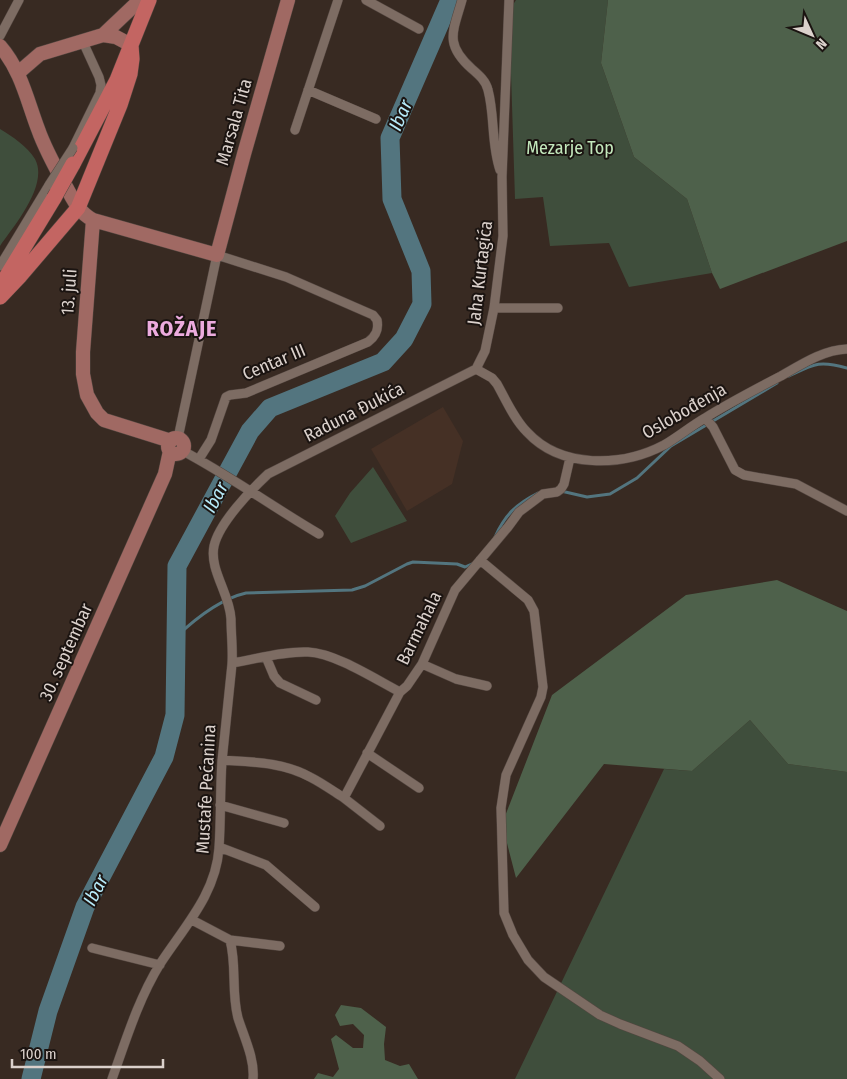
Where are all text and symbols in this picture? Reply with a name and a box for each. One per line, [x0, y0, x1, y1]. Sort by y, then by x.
north arrow [787, 10, 837, 60]
text: N [812, 35, 830, 53]
street label: Marsala Tita [211, 76, 257, 168]
water label: Ibar [384, 95, 418, 134]
park label: Mezarje Top [526, 137, 614, 159]
street label: Jaha Kurtagića [463, 219, 497, 326]
street label: 13. juli [56, 268, 82, 316]
district label: ROŽAJE [147, 315, 217, 342]
street label: Centar III [239, 339, 309, 385]
street label: Raduna Ðukića [300, 377, 408, 447]
street label: Oslobođenja [638, 378, 730, 444]
water label: Ibar [198, 477, 234, 517]
street label: Barmahala [392, 587, 446, 668]
street label: 30. septembar [35, 599, 98, 704]
street label: Mustafe Pećanina [192, 724, 220, 854]
water label: Ibar [78, 870, 113, 909]
scale bar [12, 1036, 164, 1068]
text: 100 m [20, 1045, 57, 1063]

